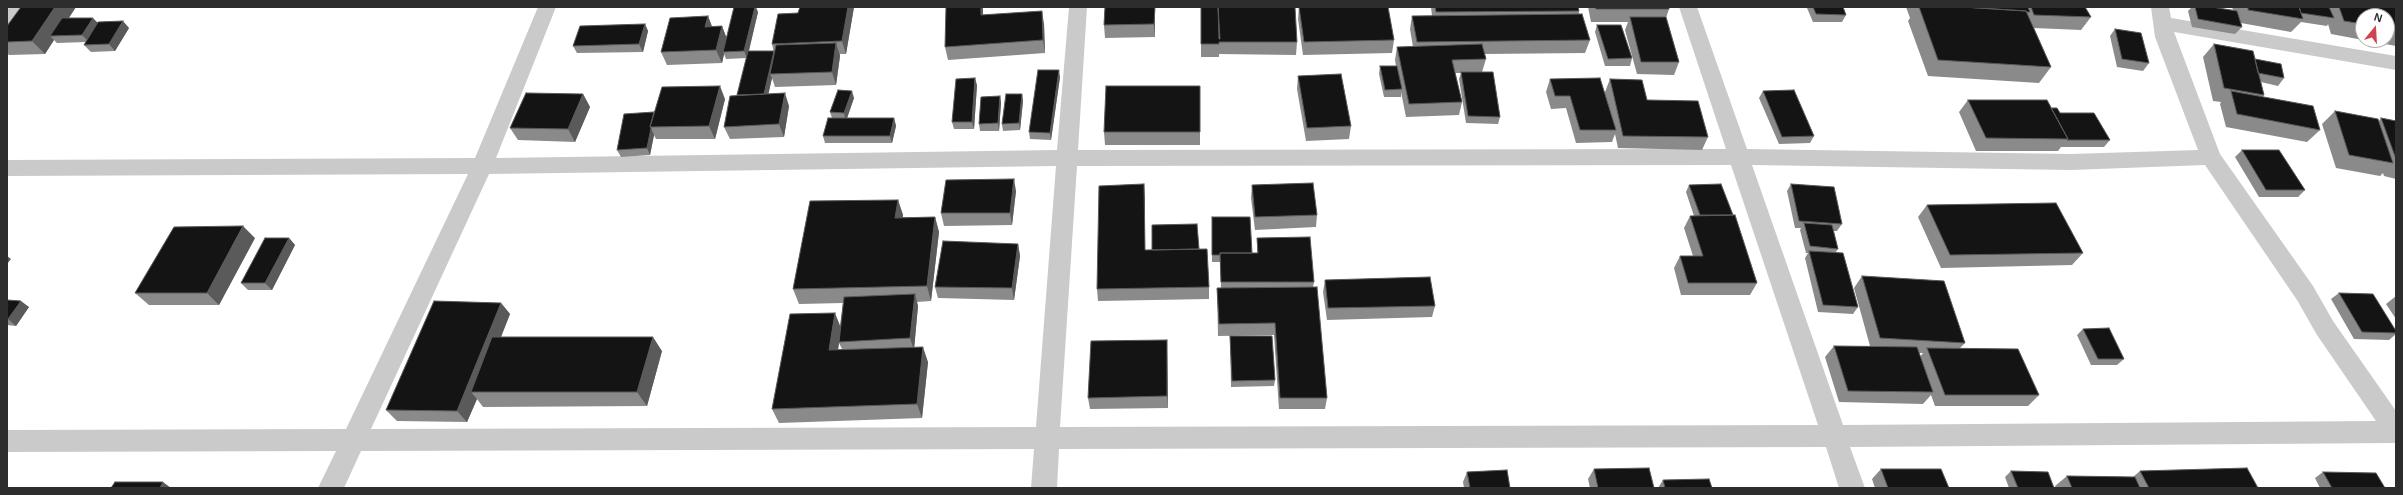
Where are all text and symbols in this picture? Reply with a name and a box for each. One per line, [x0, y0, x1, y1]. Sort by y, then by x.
north arrow [2355, 8, 2395, 48]
text: N [2373, 11, 2384, 24]

